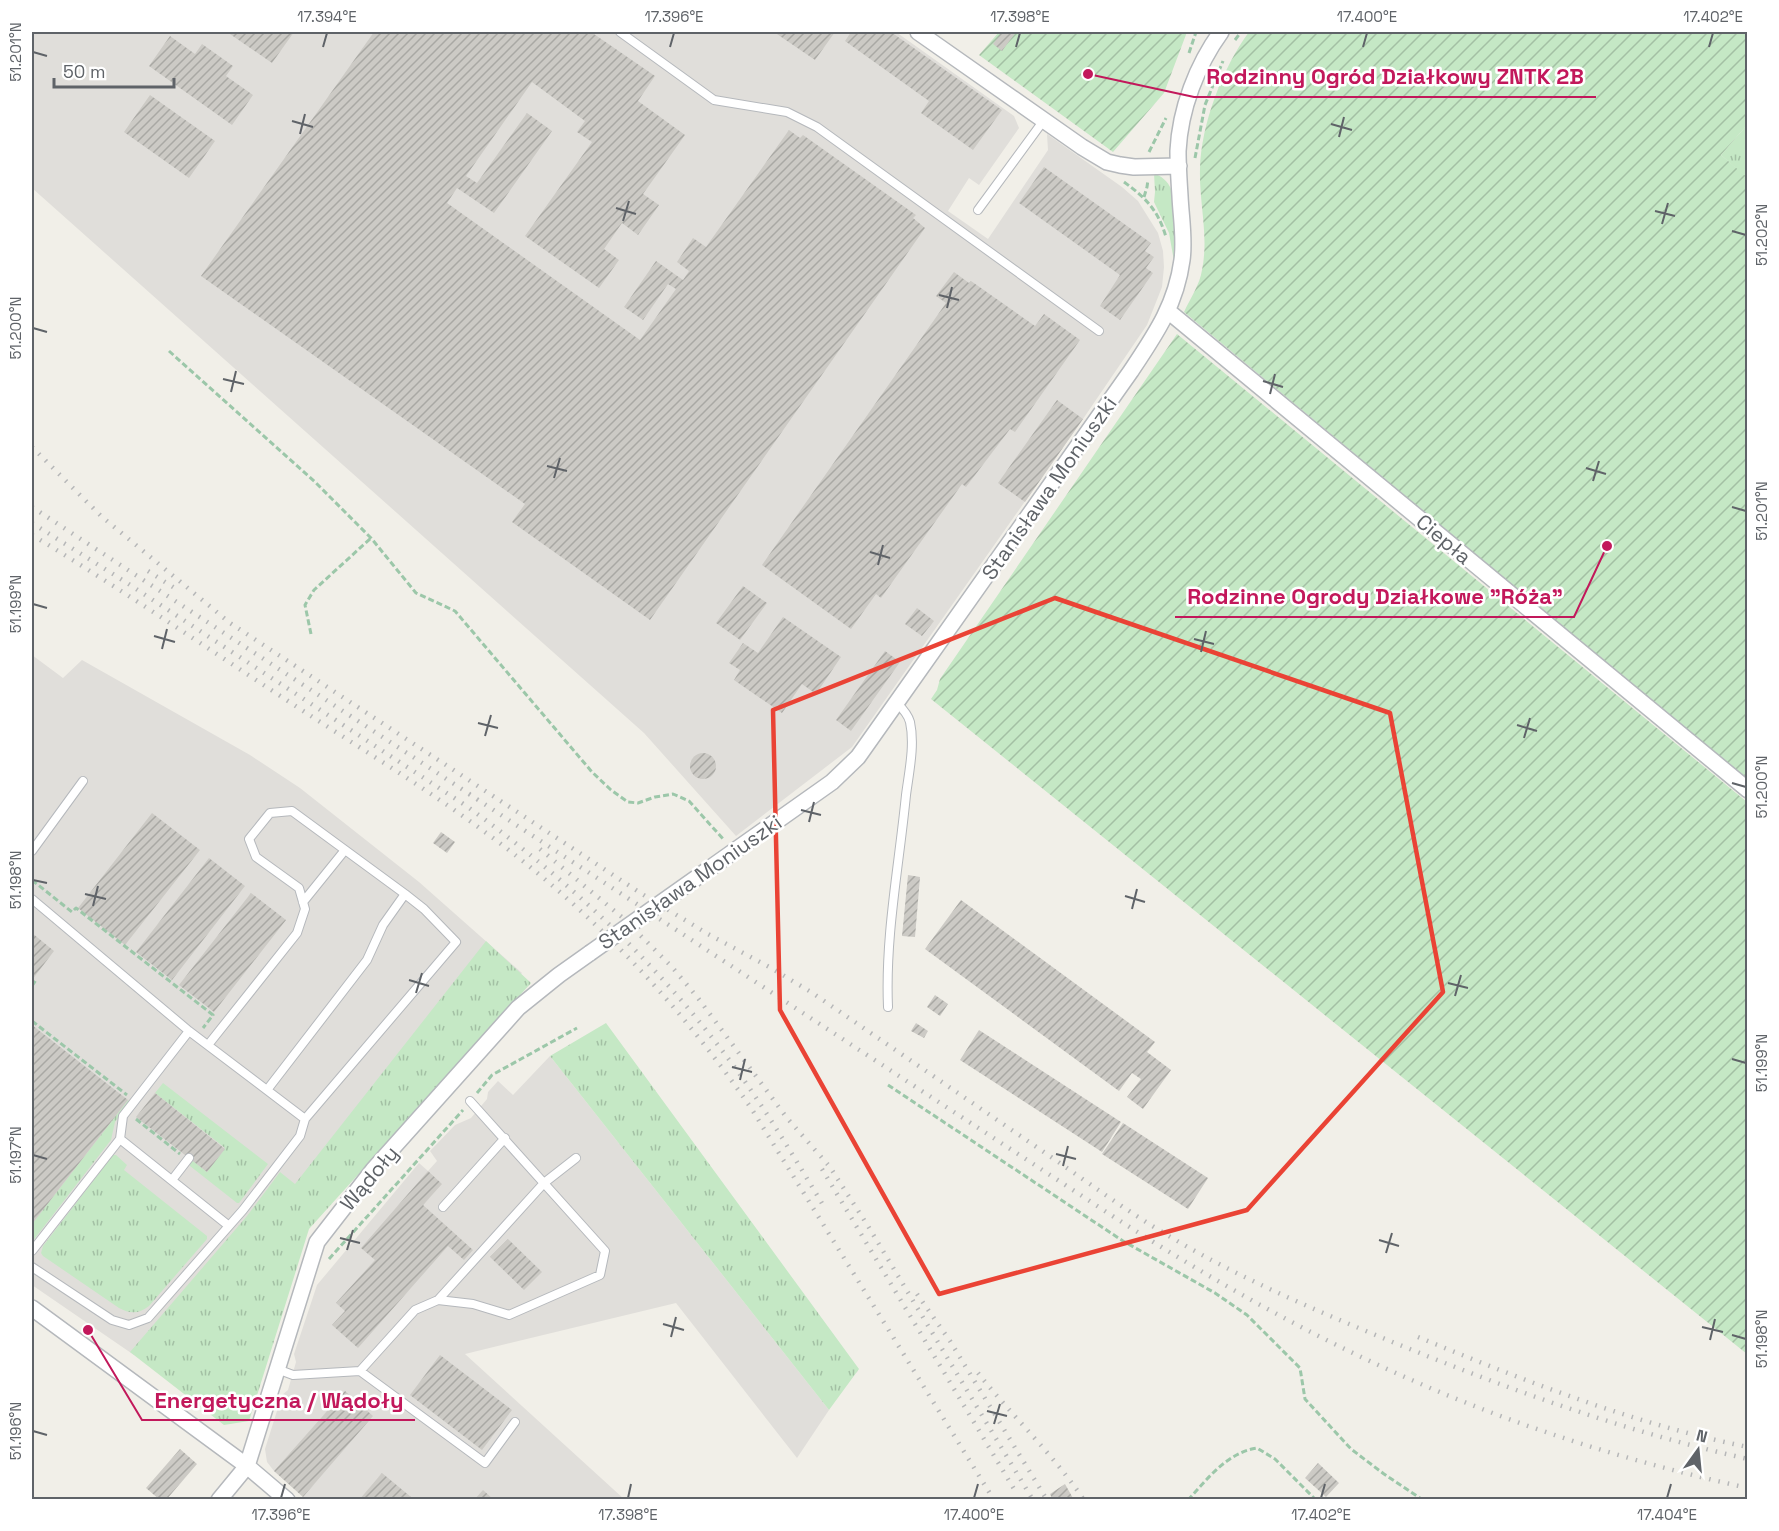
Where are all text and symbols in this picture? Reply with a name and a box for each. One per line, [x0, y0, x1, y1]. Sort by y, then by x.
text: 17.394°E [297, 7, 357, 26]
text: 17.396°E [644, 7, 704, 26]
text: 17.398°E [990, 7, 1050, 26]
text: 17.400°E [1337, 7, 1397, 26]
text: 17.402°E [1683, 7, 1743, 26]
text: 51.201°N [6, 22, 25, 82]
scale bar [54, 51, 174, 89]
callout: Rodzinny Ogród Działkowy ZNTK 2B [1194, 57, 1596, 97]
text: 50 m [63, 60, 105, 83]
text: Rodzinny Ogród Działkowy ZNTK 2B [1206, 62, 1584, 90]
text: 51.202°N [1752, 204, 1771, 266]
text: 51.200°N [6, 297, 25, 359]
street label: Stanisława Moniuszki [975, 391, 1123, 585]
text: 51.201°N [1752, 481, 1771, 541]
street label: Ciepła [1411, 508, 1477, 570]
text: 51.199°N [6, 575, 25, 633]
callout: Rodzinne Ogrody Działkowe "Róża" [1175, 577, 1574, 617]
text: Rodzinne Ogrody Działkowe "Róża" [1187, 582, 1563, 610]
text: 51.200°N [1752, 756, 1771, 818]
street label: Stanisława Moniuszki [593, 808, 787, 956]
text: 51.198°N [6, 851, 25, 909]
text: 51.199°N [1752, 1034, 1771, 1092]
text: 51.197°N [6, 1126, 25, 1184]
street label: Wądoły [334, 1140, 404, 1216]
text: 51.198°N [1752, 1310, 1771, 1368]
callout: Energetyczna / Wądoły [142, 1380, 415, 1420]
text: Energetyczna / Wądoły [154, 1386, 404, 1414]
text: 51.196°N [6, 1402, 25, 1460]
north arrow [1668, 1420, 1728, 1480]
text: N [1694, 1424, 1710, 1448]
text: 17.396°E [251, 1505, 311, 1524]
text: 17.398°E [598, 1505, 658, 1524]
text: 17.400°E [944, 1505, 1004, 1524]
text: 17.402°E [1291, 1505, 1351, 1524]
text: 17.404°E [1637, 1505, 1697, 1524]

